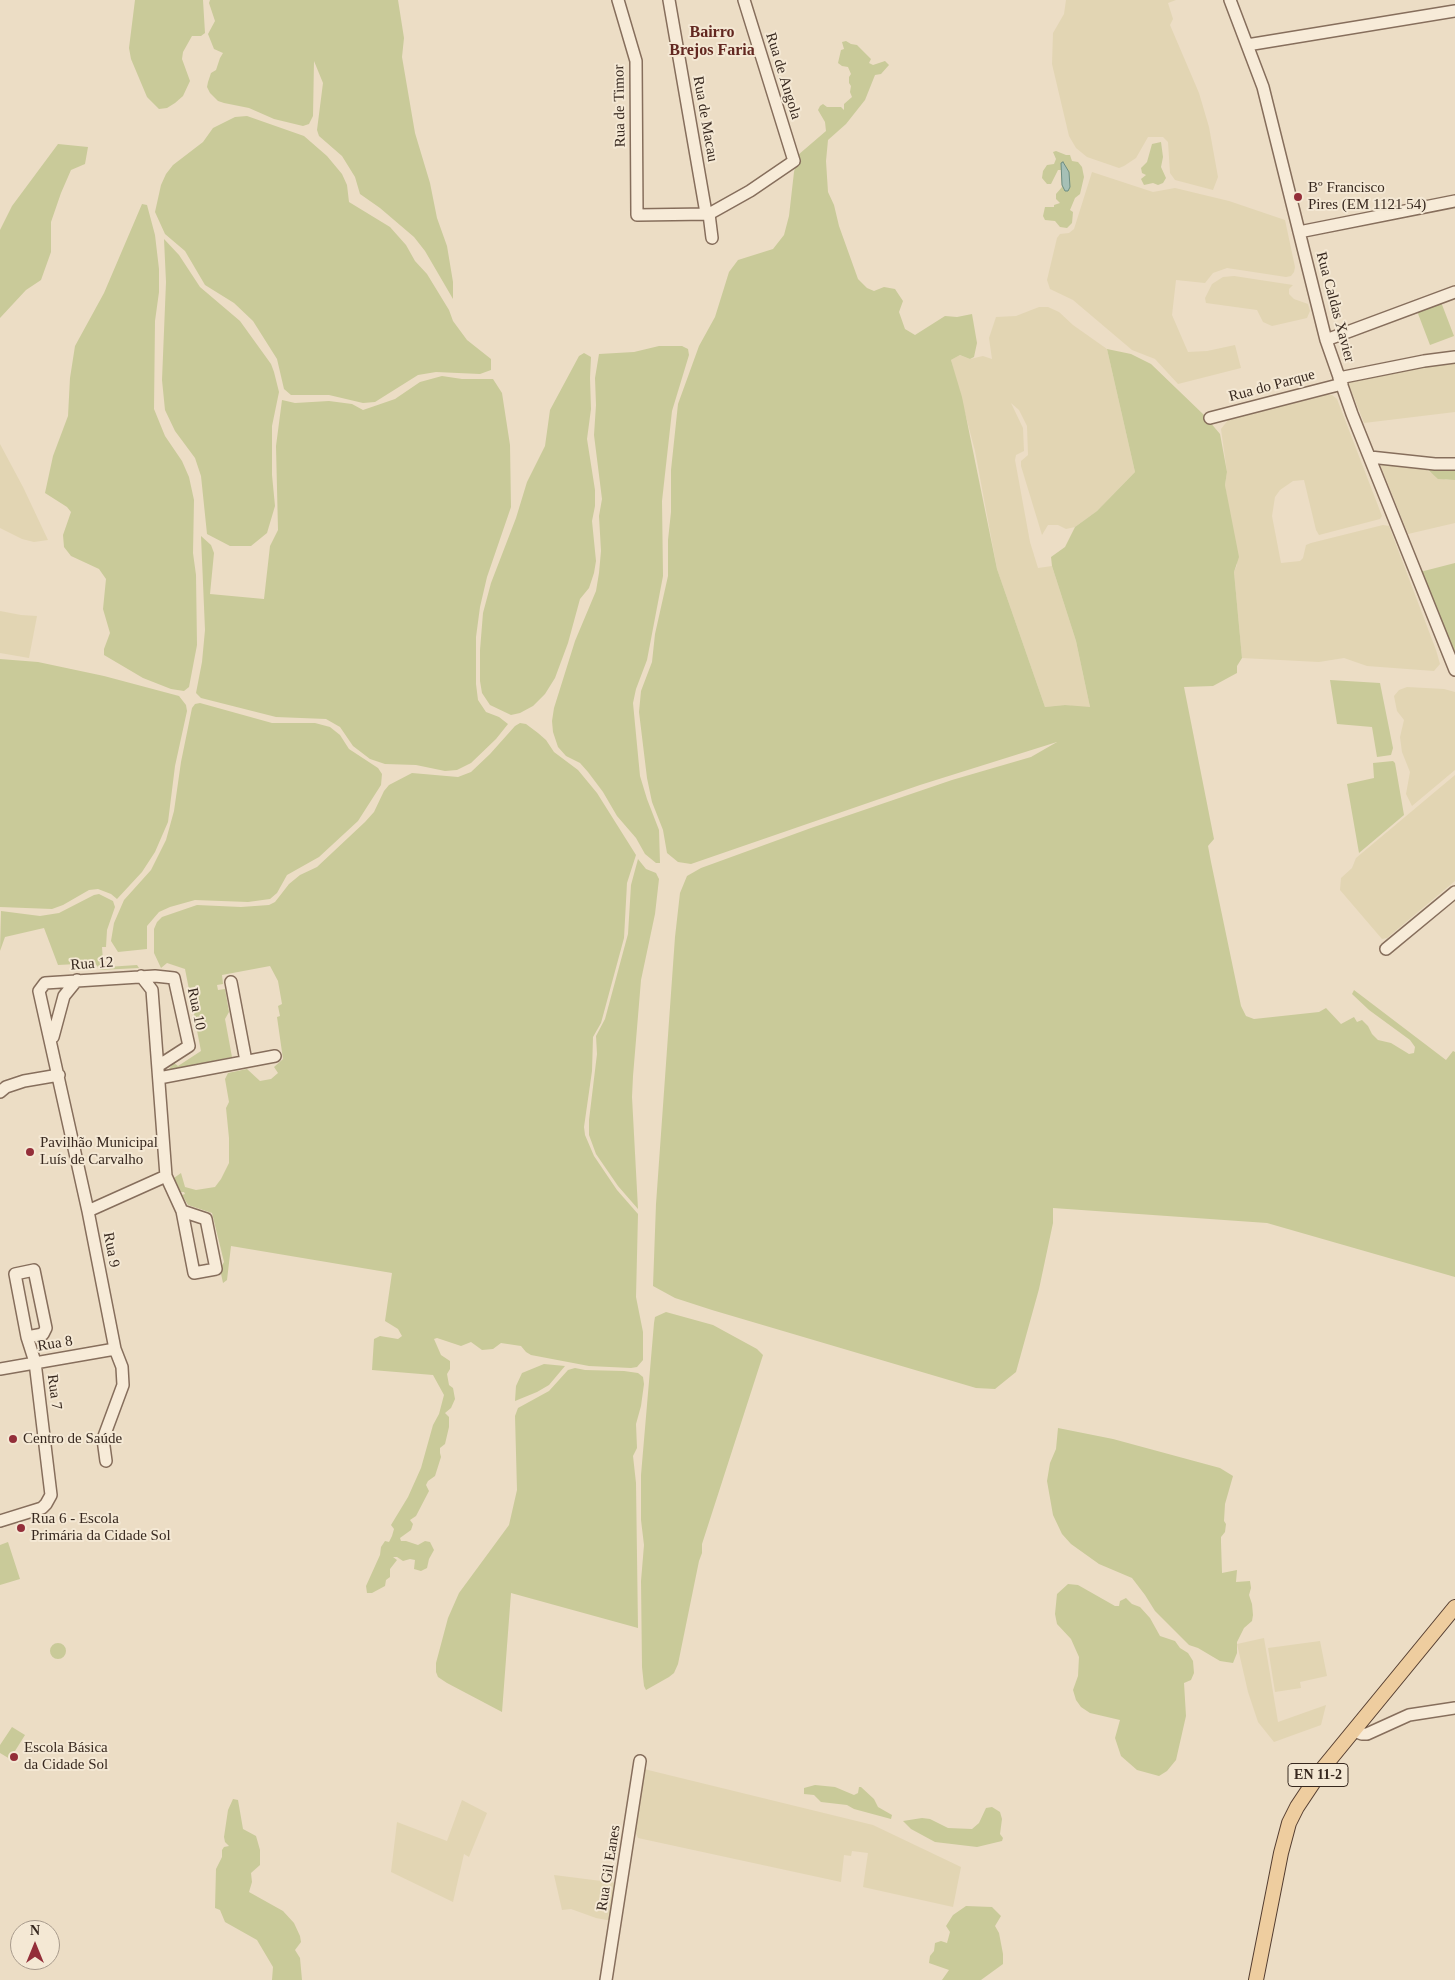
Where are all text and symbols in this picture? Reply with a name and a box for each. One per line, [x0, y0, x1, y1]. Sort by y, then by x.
district label: Bairro Brejos Faria [669, 23, 755, 61]
street label: Rua de Angola [761, 30, 805, 122]
street label: Rua de Timor [610, 64, 630, 148]
street label: Rua de Macau [689, 75, 721, 163]
place label: Bº Francisco Pires (EM 1121 54) [1308, 179, 1426, 214]
marker: Bº Francisco Pires (EM 1121 54) [1292, 191, 1304, 203]
street label: Rua Caldas Xavier [1312, 250, 1358, 364]
street label: Rua do Parque [1227, 366, 1317, 406]
street label: Rua 12 [70, 954, 114, 974]
street label: Rua 10 [183, 986, 209, 1032]
place label: Pavilhão Municipal Luís de Carvalho [40, 1134, 158, 1169]
marker: Pavilhão Municipal Luís de Carvalho [24, 1146, 36, 1158]
street label: Rua 9 [99, 1231, 123, 1269]
street label: Rua 8 [36, 1332, 74, 1356]
street label: Rua 7 [43, 1373, 65, 1411]
place label: Centro de Saúde [23, 1430, 122, 1448]
marker: Centro de Saúde [7, 1433, 19, 1445]
place label: Rua 6 - Escola Primária da Cidade Sol [31, 1510, 171, 1545]
marker: Rua 6 - Escola Primária da Cidade Sol [15, 1522, 27, 1534]
place label: Escola Básica da Cidade Sol [24, 1739, 108, 1774]
marker: Escola Básica da Cidade Sol [8, 1751, 20, 1763]
road number: EN 11-2 [1288, 1764, 1348, 1786]
street label: Rua Gil Eanes [593, 1824, 625, 1912]
north arrow [10, 1920, 60, 1970]
text: N [30, 1923, 40, 1938]

